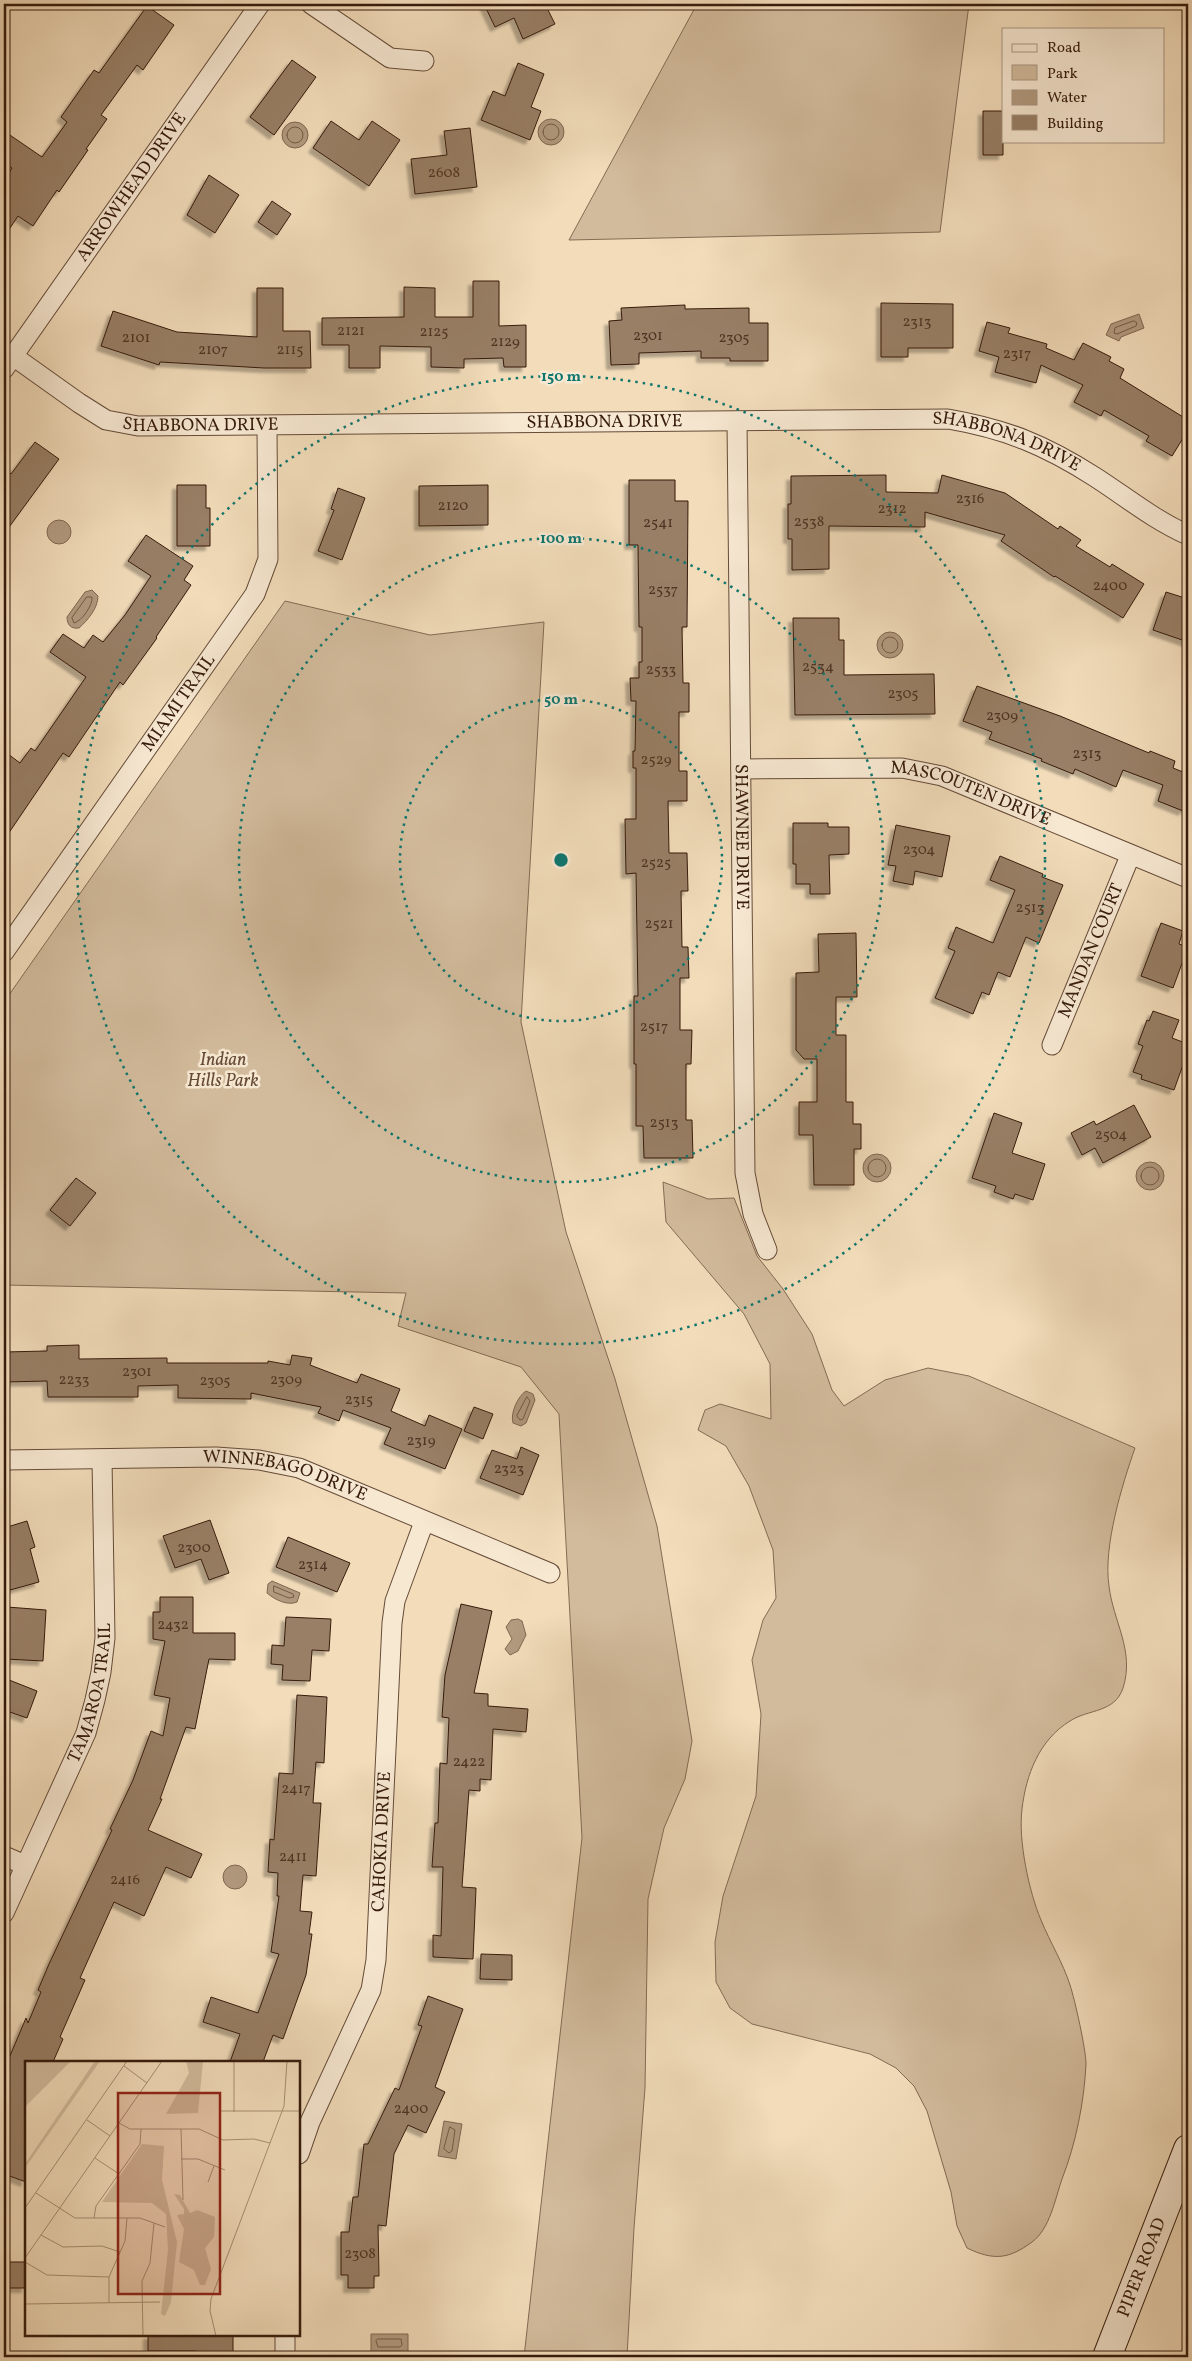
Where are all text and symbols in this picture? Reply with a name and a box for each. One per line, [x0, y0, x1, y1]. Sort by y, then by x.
legend [1002, 28, 1164, 142]
text: Road [1047, 38, 1081, 59]
text: Park [1047, 64, 1078, 85]
text: Water [1047, 88, 1087, 109]
street label: ARROWHEAD DRIVE [70, 107, 193, 267]
text: Building [1047, 114, 1104, 135]
house number: 2608 [428, 163, 460, 184]
house number: 2313 [903, 312, 931, 333]
house number: 2121 [337, 321, 365, 342]
house number: 2125 [419, 322, 449, 343]
house number: 2301 [633, 326, 663, 347]
house number: 2101 [122, 328, 150, 349]
house number: 2305 [718, 328, 750, 349]
house number: 2129 [490, 332, 520, 353]
house number: 2107 [198, 340, 228, 361]
house number: 2115 [277, 340, 303, 361]
house number: 2317 [1003, 344, 1031, 365]
text: 150 m [541, 367, 581, 388]
street label: SHABBONA DRIVE [932, 406, 1085, 478]
street label: SHABBONA DRIVE [526, 409, 683, 435]
street label: SHABBONA DRIVE [120, 411, 279, 439]
house number: 2316 [956, 489, 984, 510]
house number: 2120 [438, 496, 468, 517]
house number: 2312 [877, 499, 907, 520]
house number: 2538 [794, 512, 824, 533]
house number: 2541 [643, 513, 673, 534]
text: 100 m [540, 529, 583, 550]
house number: 2400 [1093, 576, 1127, 597]
house number: 2537 [648, 580, 678, 601]
street label: MIAMI TRAIL [136, 649, 221, 757]
house number: 2534 [802, 657, 834, 678]
house number: 2533 [646, 660, 676, 681]
house number: 2305 [887, 684, 919, 705]
text: 50 m [544, 690, 578, 711]
house number: 2309 [986, 706, 1018, 727]
house number: 2313 [1073, 744, 1101, 765]
house number: 2529 [641, 750, 672, 771]
street label: MASCOUTEN DRIVE [890, 755, 1055, 832]
street label: SHAWNEE DRIVE [728, 764, 755, 910]
house number: 2304 [903, 840, 935, 861]
centre of rings [552, 851, 570, 869]
house number: 2525 [641, 853, 671, 874]
street label: MANDAN COURT [1052, 879, 1130, 1022]
house number: 2513 [1016, 898, 1044, 919]
house number: 2521 [644, 914, 674, 935]
house number: 2517 [640, 1017, 668, 1038]
park label: Indian Hills Park [187, 1048, 259, 1094]
house number: 2513 [650, 1113, 678, 1134]
house number: 2504 [1095, 1125, 1127, 1146]
house number: 2301 [122, 1362, 152, 1383]
house number: 2233 [59, 1370, 89, 1391]
house number: 2309 [270, 1370, 302, 1391]
house number: 2305 [199, 1371, 231, 1392]
house number: 2315 [345, 1390, 373, 1411]
house number: 2319 [407, 1431, 436, 1452]
street label: WINNEBAGO DRIVE [203, 1444, 371, 1508]
house number: 2323 [494, 1459, 524, 1480]
house number: 2300 [177, 1538, 211, 1559]
house number: 2314 [298, 1555, 328, 1576]
house number: 2432 [157, 1615, 189, 1636]
street label: TAMAROA TRAIL [61, 1623, 118, 1767]
house number: 2422 [453, 1752, 485, 1773]
street label: CAHOKIA DRIVE [366, 1771, 397, 1913]
house number: 2417 [281, 1779, 311, 1800]
house number: 2411 [279, 1847, 307, 1868]
house number: 2416 [110, 1870, 140, 1891]
inset map [25, 2061, 300, 2336]
house number: 2400 [394, 2099, 428, 2120]
street label: PIPER ROAD [1111, 2214, 1173, 2321]
house number: 2308 [344, 2244, 376, 2265]

